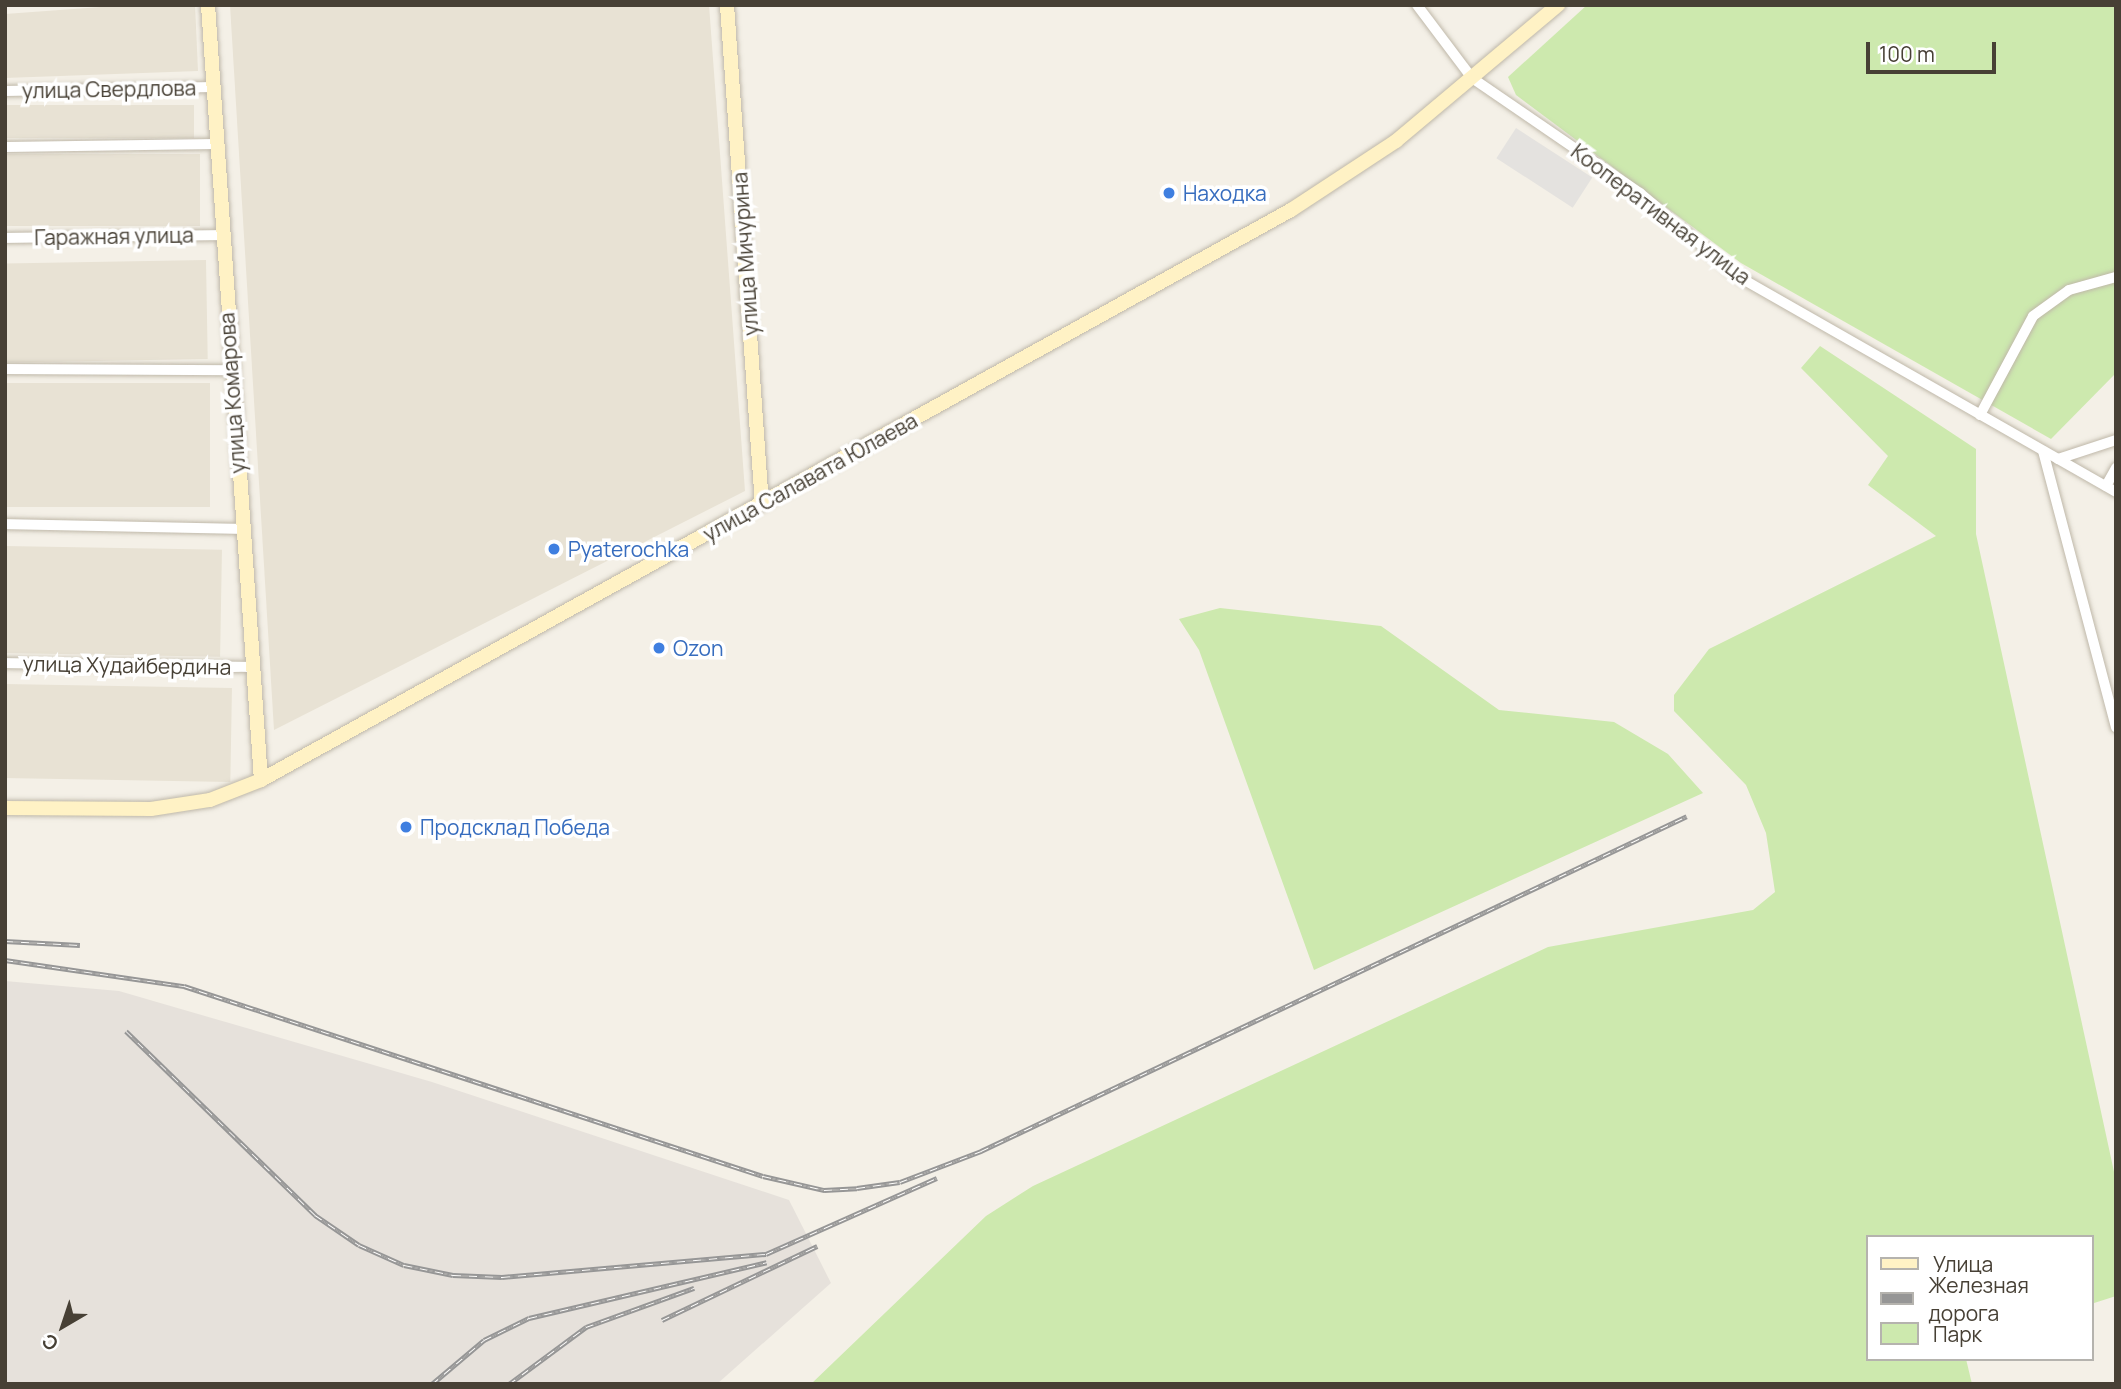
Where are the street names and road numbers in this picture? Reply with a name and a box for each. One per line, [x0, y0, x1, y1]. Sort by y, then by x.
street label: улица Свердлова [22, 75, 196, 103]
street label: Кооперативная улица [1566, 138, 1756, 290]
street label: улица Мичурина [727, 171, 763, 337]
street label: Гаражная улица [34, 222, 194, 250]
street label: улица Комарова [214, 312, 250, 474]
street label: улица Салавата Юлаева [698, 408, 922, 546]
street label: улица Худайбердина [22, 651, 232, 679]

